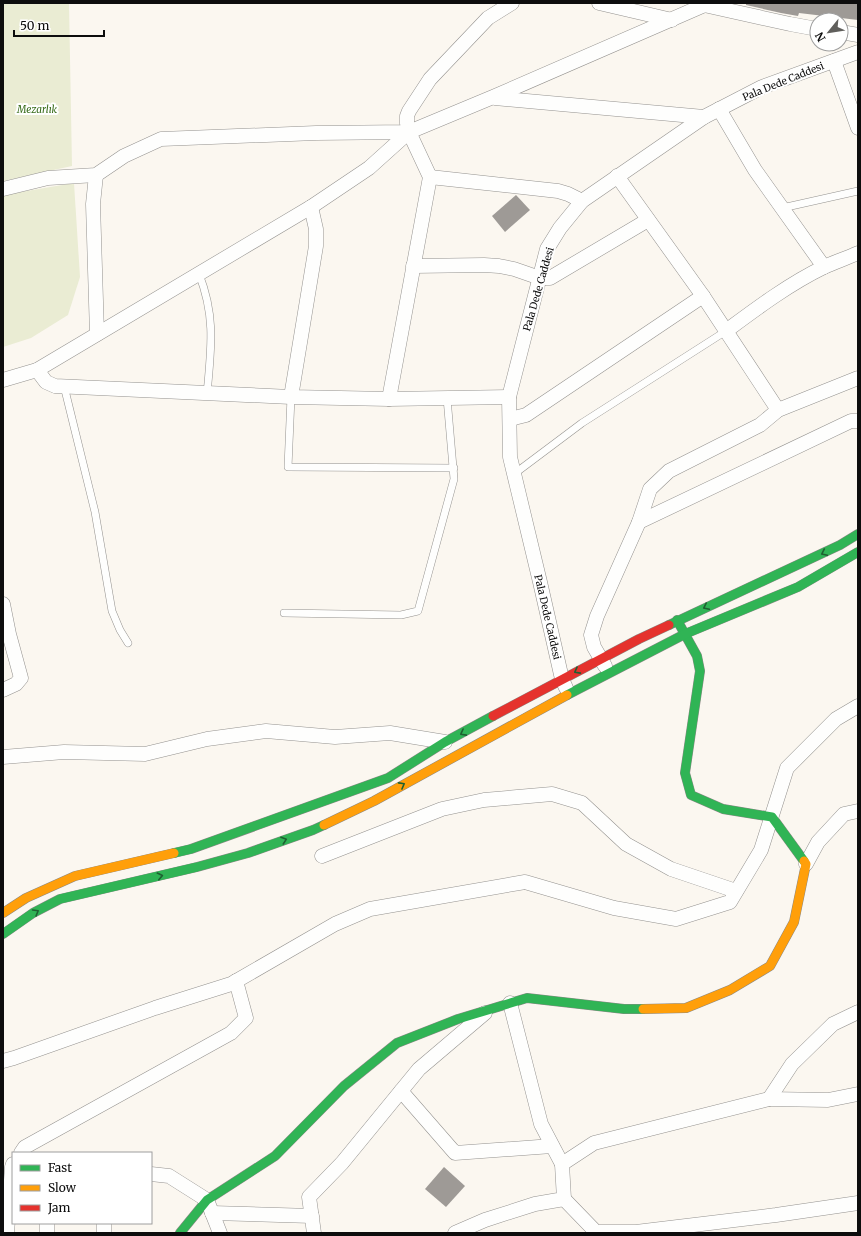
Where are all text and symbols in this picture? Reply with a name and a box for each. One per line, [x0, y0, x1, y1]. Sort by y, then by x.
scale bar [14, 12, 104, 38]
north arrow [809, 12, 849, 52]
text: 50 m [20, 18, 49, 33]
text: N [812, 29, 829, 44]
street label: Pala Dede Caddesi [740, 59, 826, 104]
park label: Mezarlık [16, 103, 58, 116]
street label: Pala Dede Caddesi [520, 246, 557, 333]
one-way arrow [821, 548, 828, 556]
street label: Pala Dede Caddesi [531, 573, 564, 661]
one-way arrow [702, 602, 710, 610]
one-way arrow [574, 667, 581, 674]
one-way arrow [459, 728, 467, 736]
one-way arrow [398, 783, 405, 790]
one-way arrow [281, 836, 288, 845]
one-way arrow [156, 872, 163, 880]
one-way arrow [32, 910, 39, 917]
legend [12, 1152, 152, 1224]
text: Fast [48, 1160, 72, 1175]
text: Slow [48, 1180, 77, 1195]
text: Jam [47, 1200, 71, 1215]

